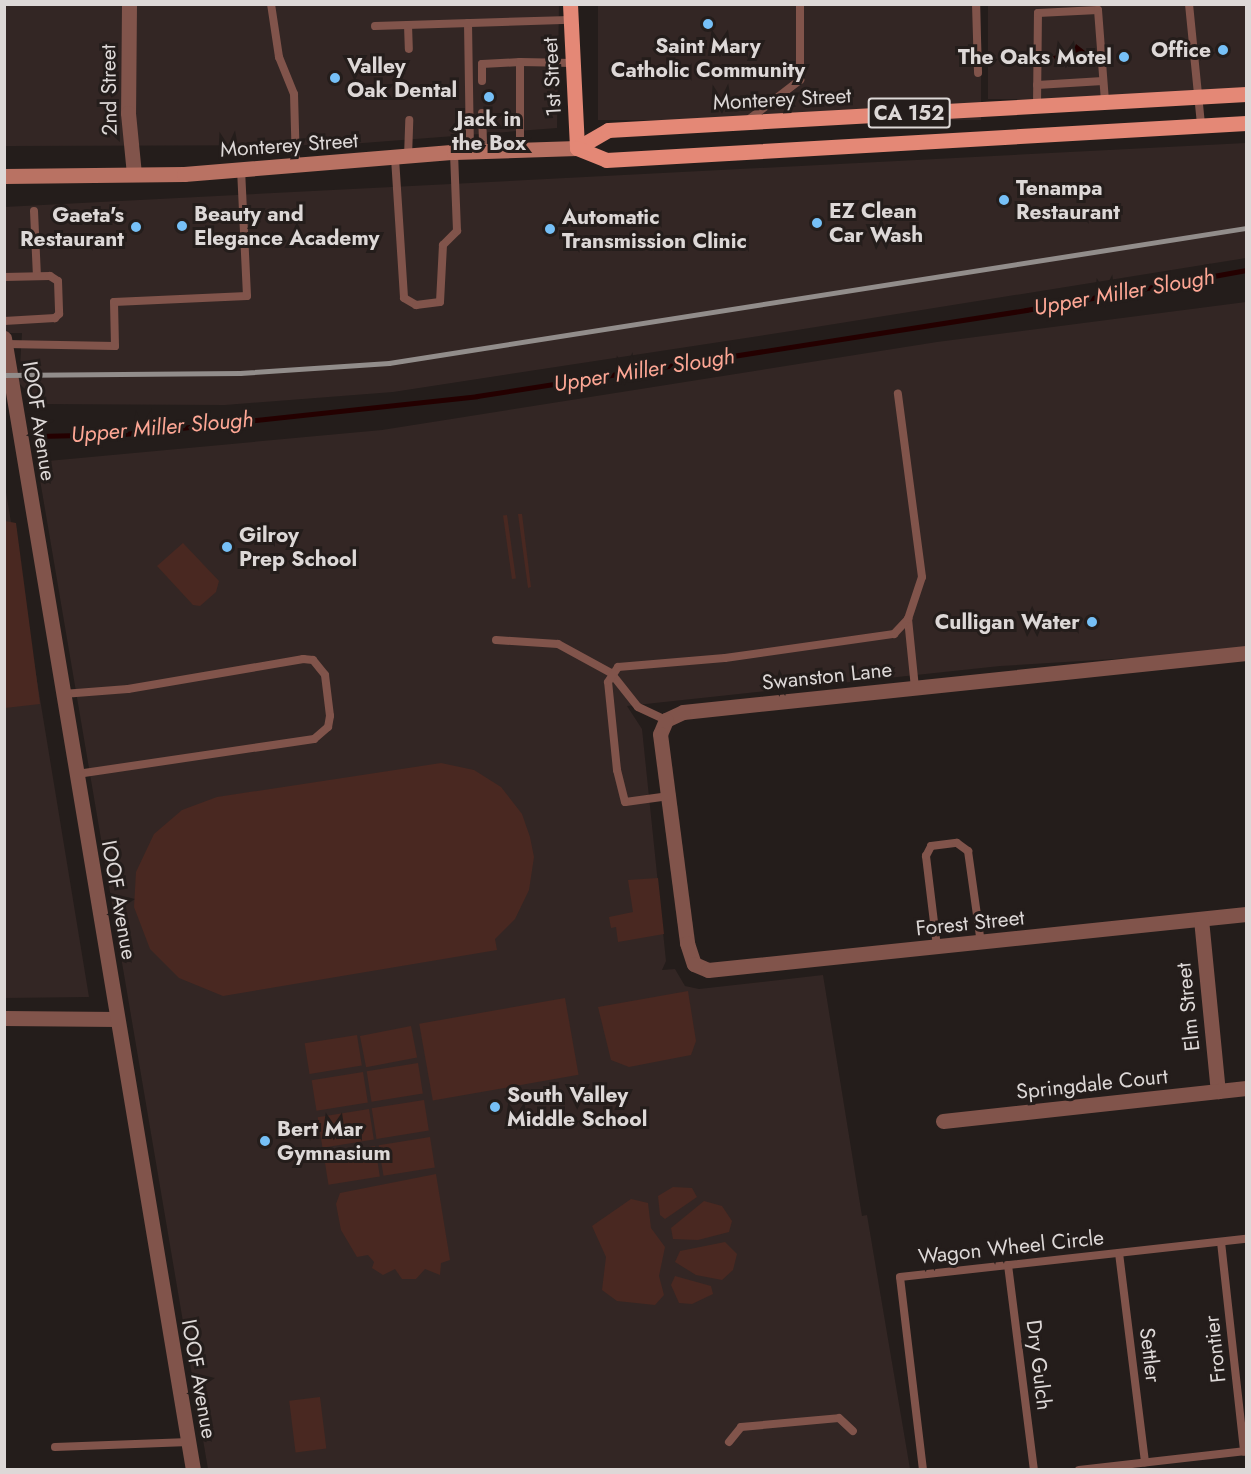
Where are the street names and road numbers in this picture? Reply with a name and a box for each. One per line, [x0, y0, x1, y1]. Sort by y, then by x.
street label: 1st Street [537, 37, 567, 117]
street label: 2nd Street [96, 44, 122, 136]
street label: Monterey Street [712, 83, 852, 115]
road number: CA 152 [867, 96, 951, 130]
street label: Monterey Street [219, 128, 359, 162]
street label: IOOF Avenue [17, 360, 61, 482]
street label: Swanston Lane [761, 657, 893, 695]
street label: IOOF Avenue [96, 838, 142, 962]
street label: Forest Street [915, 905, 1025, 941]
street label: Elm Street [1171, 961, 1205, 1053]
street label: Springdale Court [1015, 1064, 1169, 1104]
street label: Wagon Wheel Circle [917, 1225, 1105, 1269]
street label: Frontier [1199, 1314, 1231, 1384]
street label: IOOF Avenue [176, 1317, 222, 1441]
street label: Dry Gulch [1021, 1318, 1057, 1412]
street label: Settler [1134, 1326, 1166, 1384]

